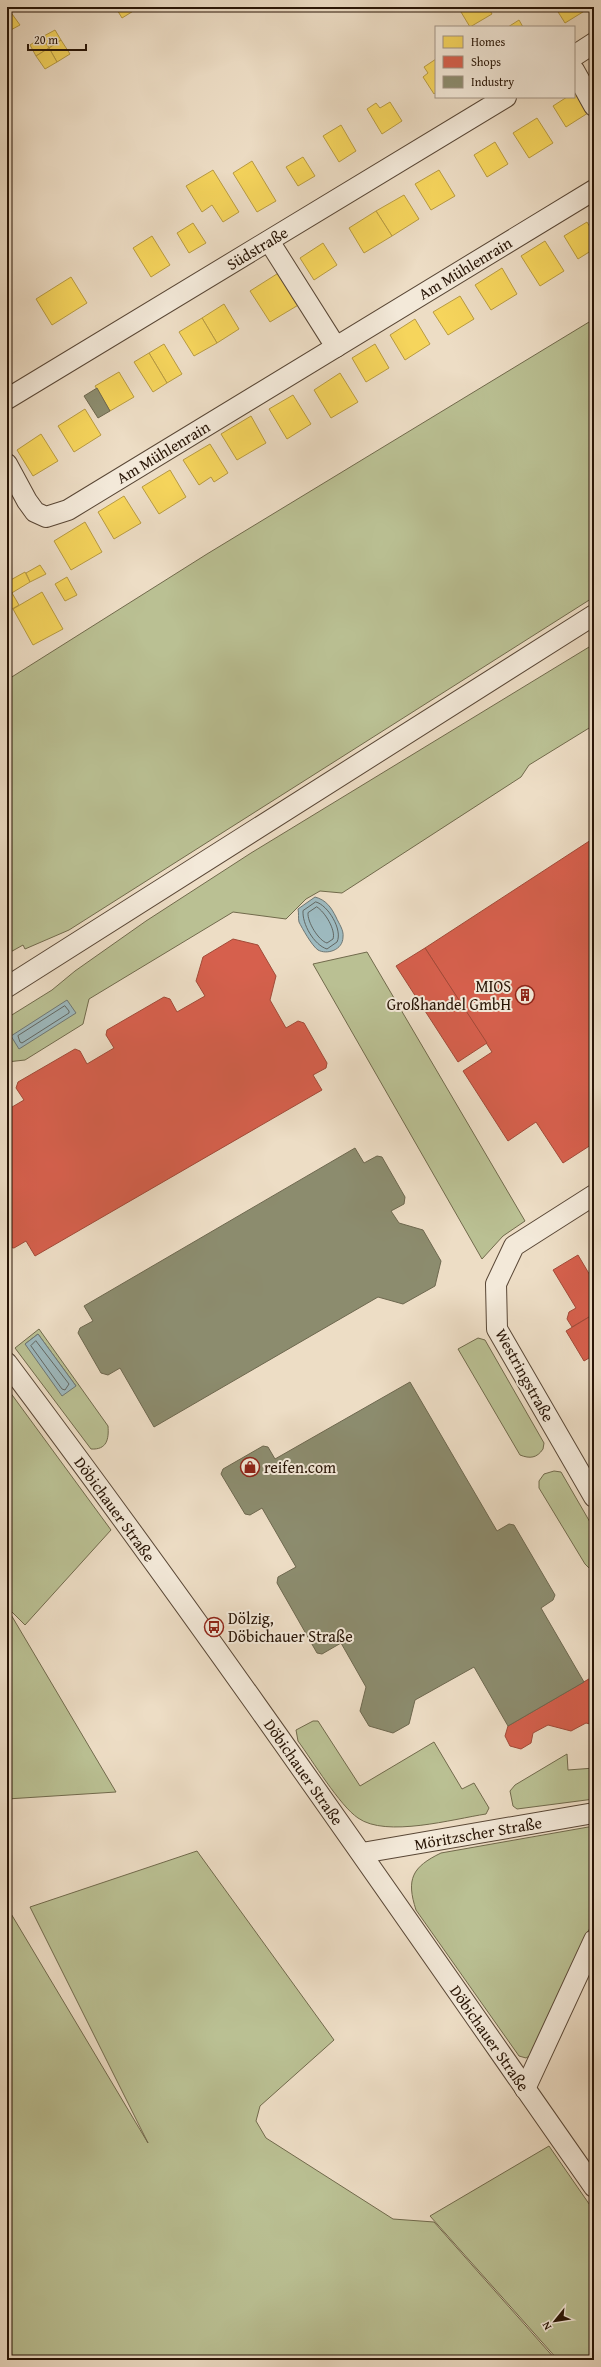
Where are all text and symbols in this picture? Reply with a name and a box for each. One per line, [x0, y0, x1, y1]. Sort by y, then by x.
scale bar [28, 26, 86, 52]
legend [435, 26, 575, 98]
text: 20 m [34, 31, 58, 48]
text: Homes [471, 33, 506, 50]
text: Shops [471, 53, 501, 70]
text: Industry [471, 73, 514, 90]
street label: Südstraße [222, 220, 292, 276]
street label: Am Mühlenrain [414, 231, 516, 305]
street label: Am Mühlenrain [112, 415, 214, 489]
place label: MIOS Großhandel GmbH [387, 974, 511, 1016]
building icon: MIOS Großhandel GmbH [514, 984, 536, 1006]
street label: Westringstraße [489, 1324, 561, 1426]
street label: Döbichauer Straße [69, 1452, 161, 1566]
place label: reifen.com [264, 1455, 336, 1479]
shop icon: reifen.com [239, 1456, 261, 1478]
place label: Dölzig, Döbichauer Straße [228, 1606, 353, 1648]
bus stop icon: Dölzig, Döbichauer Straße [203, 1616, 225, 1638]
street label: Döbichauer Straße [258, 1714, 350, 1830]
street label: Möritzscher Straße [412, 1810, 544, 1856]
street label: Döbichauer Straße [444, 1980, 536, 2096]
north arrow [535, 2301, 575, 2341]
text: N [537, 2318, 555, 2333]

